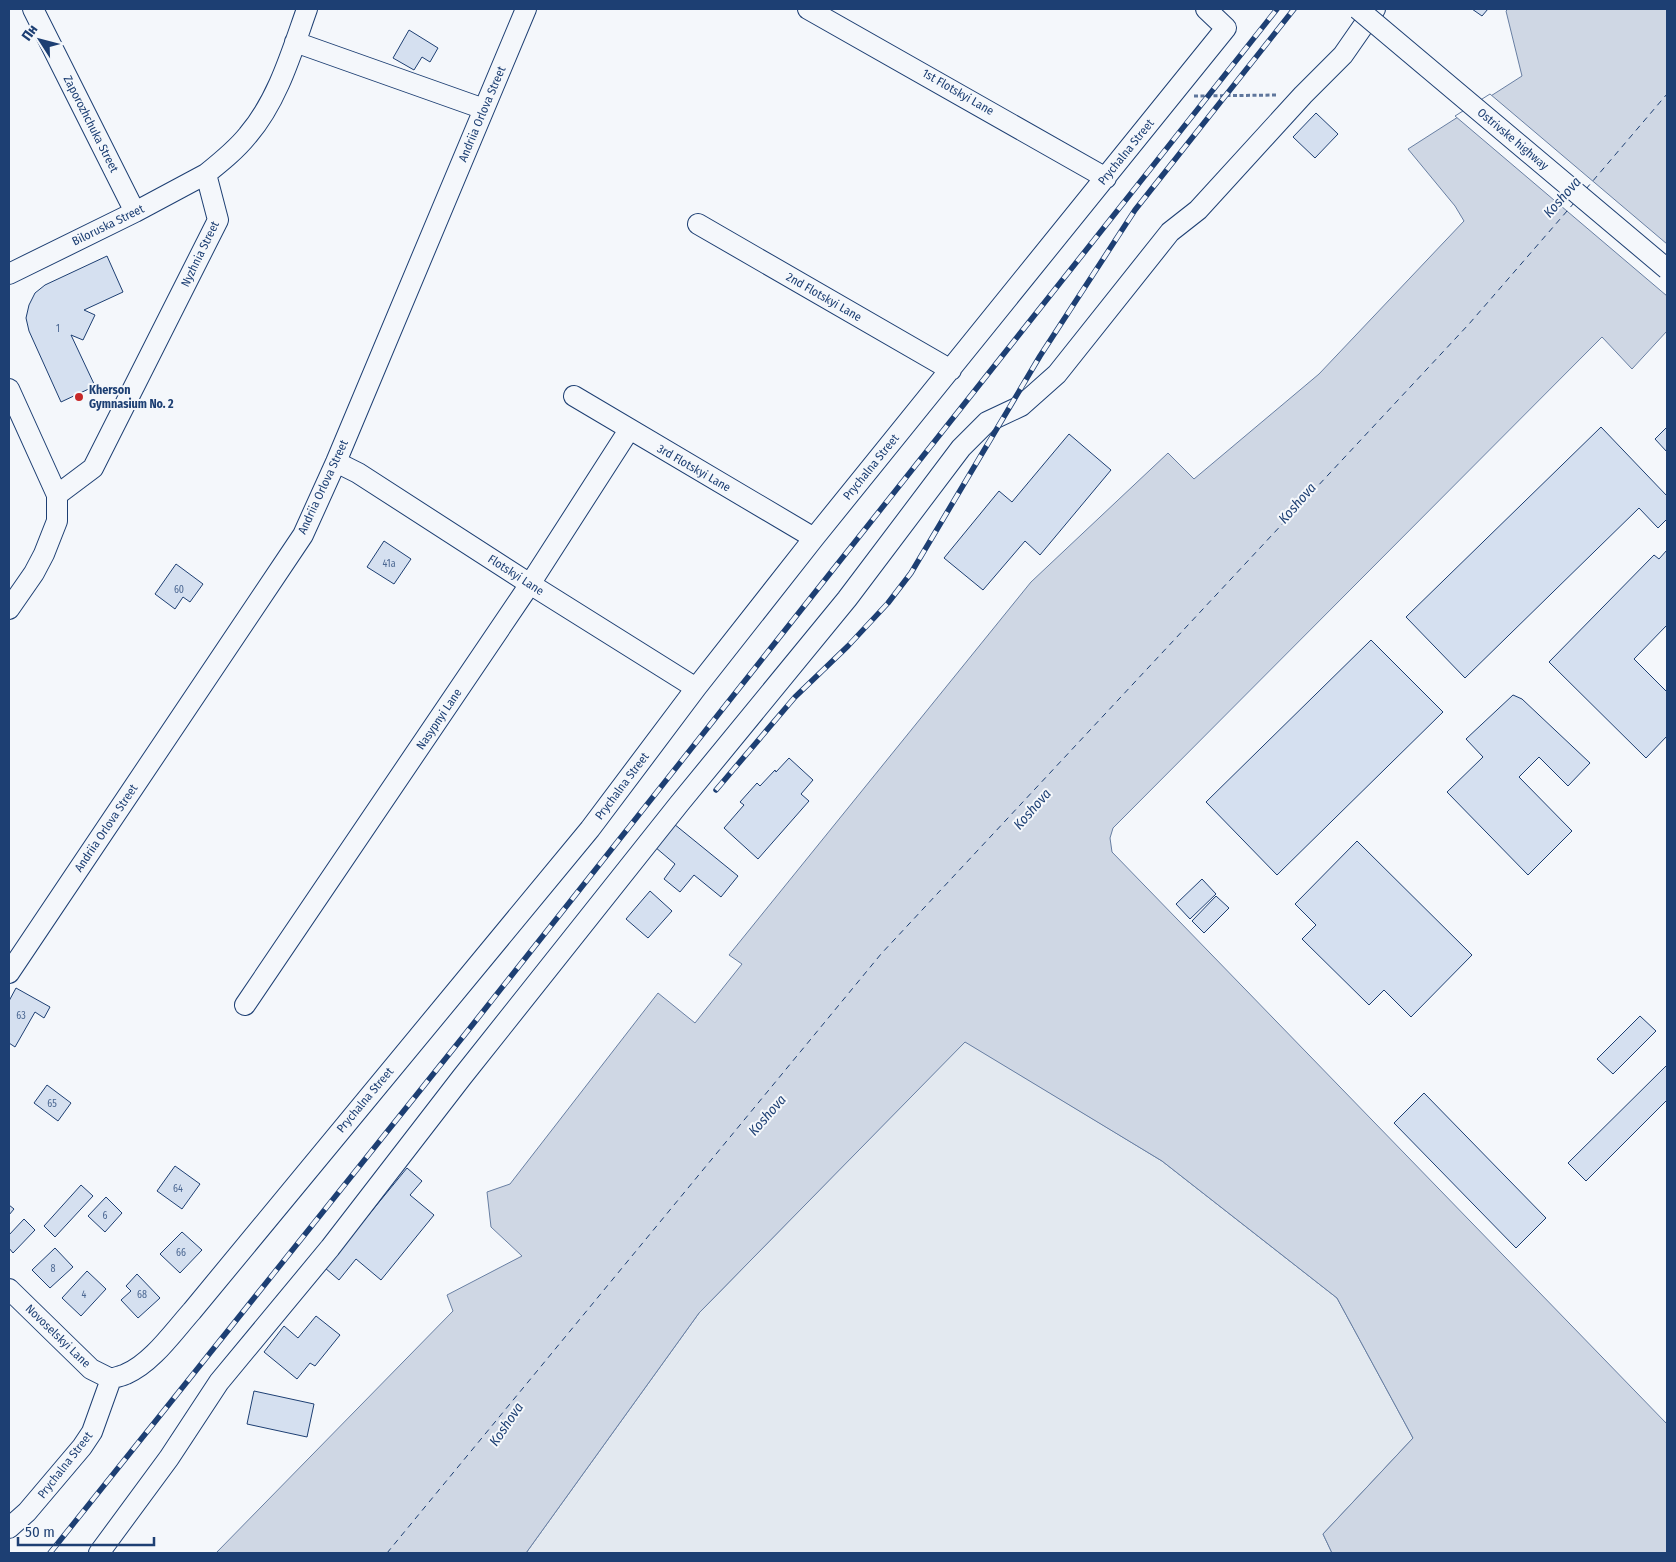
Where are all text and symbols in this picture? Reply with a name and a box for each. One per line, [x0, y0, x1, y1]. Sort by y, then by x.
north arrow [15, 15, 65, 65]
text: Пн [18, 21, 41, 44]
street label: Andriia Orlova Street [456, 64, 508, 164]
street label: 1st Flotskyi Lane [920, 66, 996, 118]
street label: Zaporozhchuka Street [61, 73, 121, 175]
street label: Ostrivske highway [1475, 105, 1552, 173]
street label: Prychalna Street [1095, 116, 1157, 188]
water label: Koshova [1540, 173, 1585, 221]
street label: Biloruska Street [70, 202, 146, 248]
street label: Nyzhnia Street [178, 219, 222, 289]
street label: 2nd Flotskyi Lane [784, 270, 864, 324]
house number: 1 [56, 323, 60, 335]
place label: Kherson Gymnasium No. 2 [89, 383, 174, 411]
marker: Kherson Gymnasium No. 2 [73, 391, 85, 403]
street label: Prychalna Street [840, 431, 902, 503]
street label: Andriia Orlova Street [295, 438, 351, 536]
street label: 3rd Flotskyi Lane [655, 441, 733, 495]
water label: Koshova [1275, 479, 1320, 527]
street label: Flotskyi Lane [485, 552, 547, 598]
house number: 41а [382, 558, 396, 570]
house number: 60 [174, 584, 184, 596]
street label: Nasypnyi Lane [413, 686, 465, 752]
street label: Prychalna Street [592, 750, 652, 822]
street label: Andriia Orlova Street [72, 782, 140, 874]
water label: Koshova [1010, 785, 1055, 833]
house number: 63 [16, 1010, 26, 1022]
street label: Prychalna Street [334, 1065, 396, 1135]
water label: Koshova [745, 1091, 790, 1139]
house number: 65 [47, 1098, 57, 1110]
house number: 64 [173, 1183, 183, 1195]
house number: 6 [103, 1210, 108, 1222]
house number: 66 [176, 1247, 186, 1259]
house number: 8 [51, 1263, 56, 1275]
house number: 4 [82, 1289, 87, 1301]
house number: 68 [137, 1289, 147, 1301]
street label: Novoselskyi Lane [23, 1302, 93, 1370]
water label: Koshova [486, 1399, 527, 1449]
street label: Prychalna Street [35, 1429, 95, 1501]
scale bar [18, 1514, 154, 1546]
text: 50 m [25, 1523, 55, 1541]

